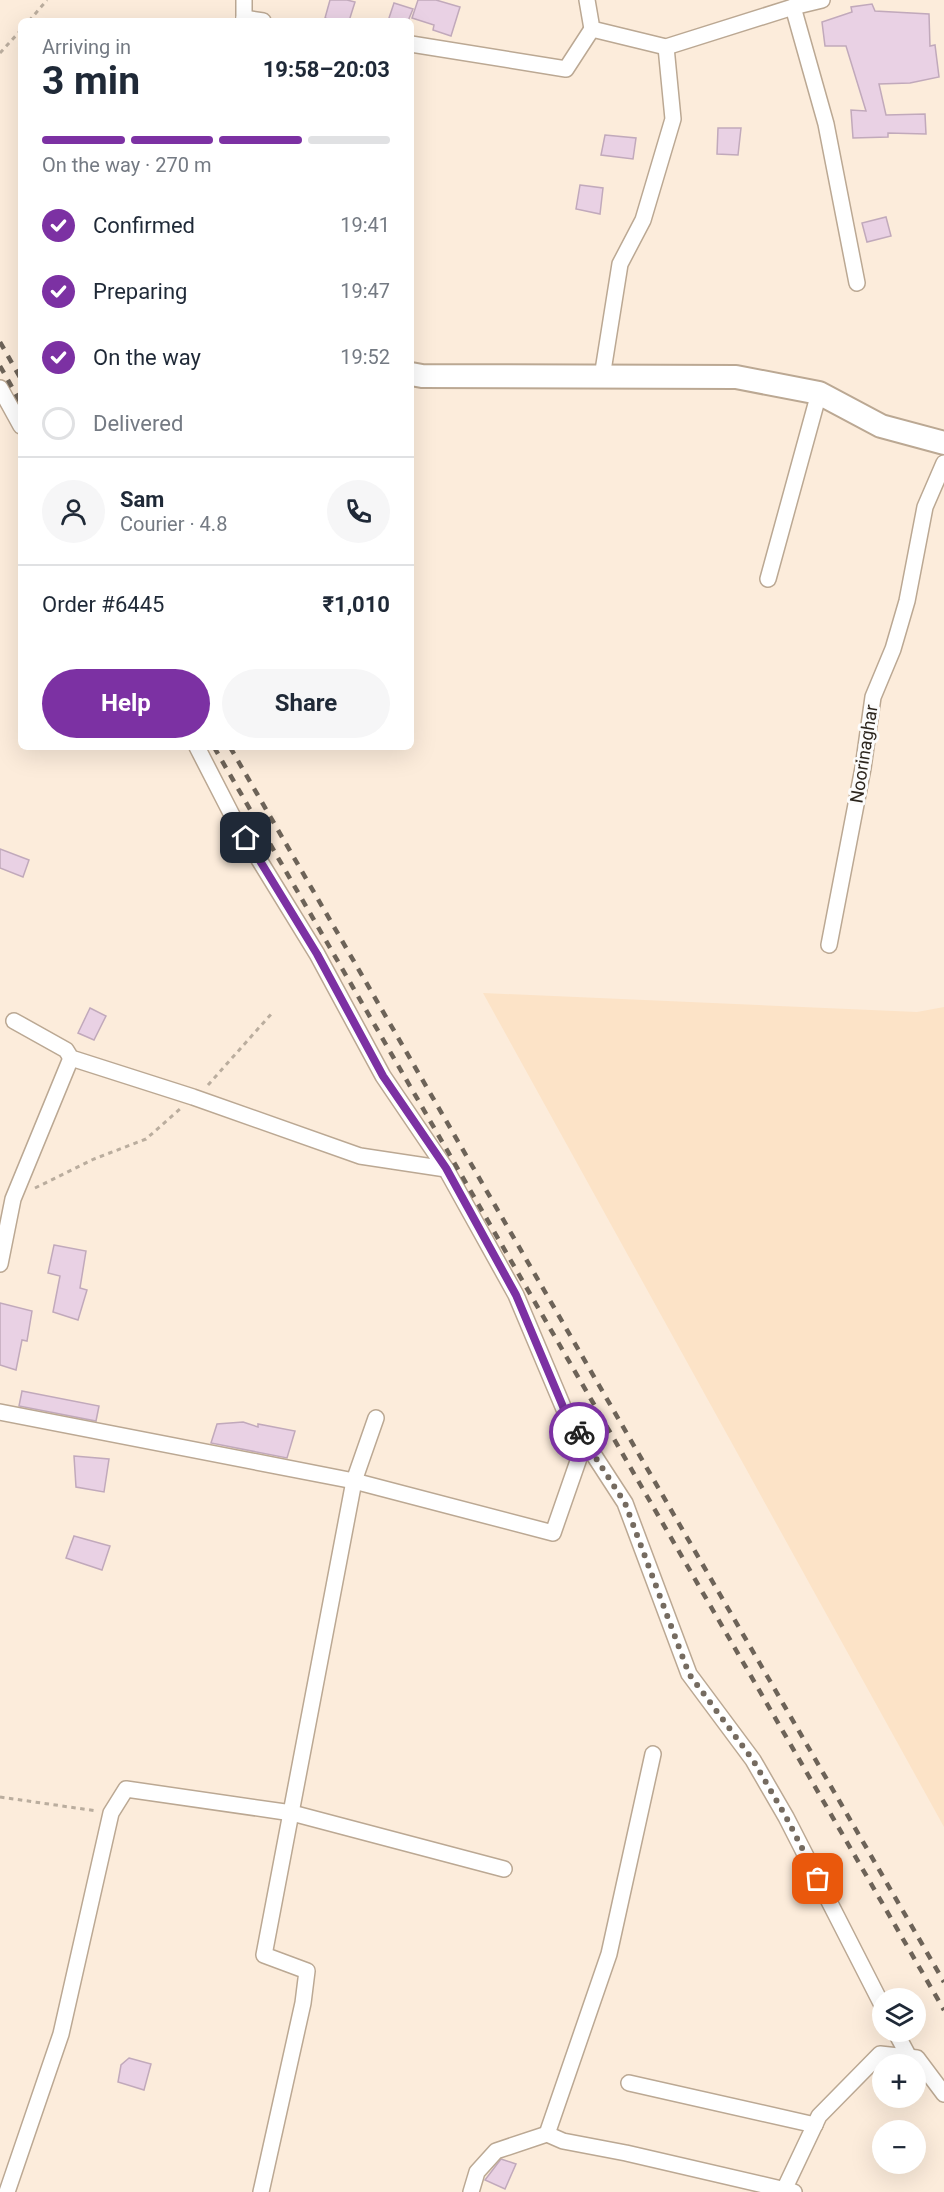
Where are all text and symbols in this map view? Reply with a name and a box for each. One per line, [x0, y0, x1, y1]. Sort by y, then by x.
text: Arriving in [42, 35, 131, 59]
text: 19:58–20:03 [263, 57, 390, 82]
text: 3 min [42, 58, 140, 104]
text: On the way · 270 m [42, 153, 211, 177]
icon: check [42, 209, 75, 242]
text: Confirmed [93, 213, 195, 238]
text: 19:41 [340, 213, 390, 237]
icon: check [42, 275, 75, 308]
text: Preparing [93, 279, 187, 304]
text: 19:47 [340, 279, 390, 303]
icon: check [42, 341, 75, 374]
text: On the way [93, 345, 201, 370]
text: 19:52 [340, 345, 390, 369]
text: Delivered [93, 411, 183, 436]
button: person [42, 480, 105, 543]
button: phone [327, 480, 390, 543]
text: Sam [120, 487, 164, 512]
text: Courier · 4.8 [120, 512, 227, 536]
text: Order #6445 [42, 592, 164, 617]
text: ₹1,010 [323, 592, 390, 617]
button: Help [42, 669, 210, 738]
button: Share [222, 669, 390, 738]
street label: Noorinaghar [845, 703, 882, 805]
pin [220, 812, 271, 863]
icon: home [229, 821, 262, 854]
courier [549, 1402, 609, 1462]
icon: bike [563, 1416, 596, 1449]
pin [792, 1853, 843, 1904]
icon: bag [801, 1862, 834, 1895]
map controls [872, 1988, 926, 2174]
button: layers [872, 1988, 926, 2042]
button: + [872, 2054, 926, 2108]
button: − [872, 2120, 926, 2174]

